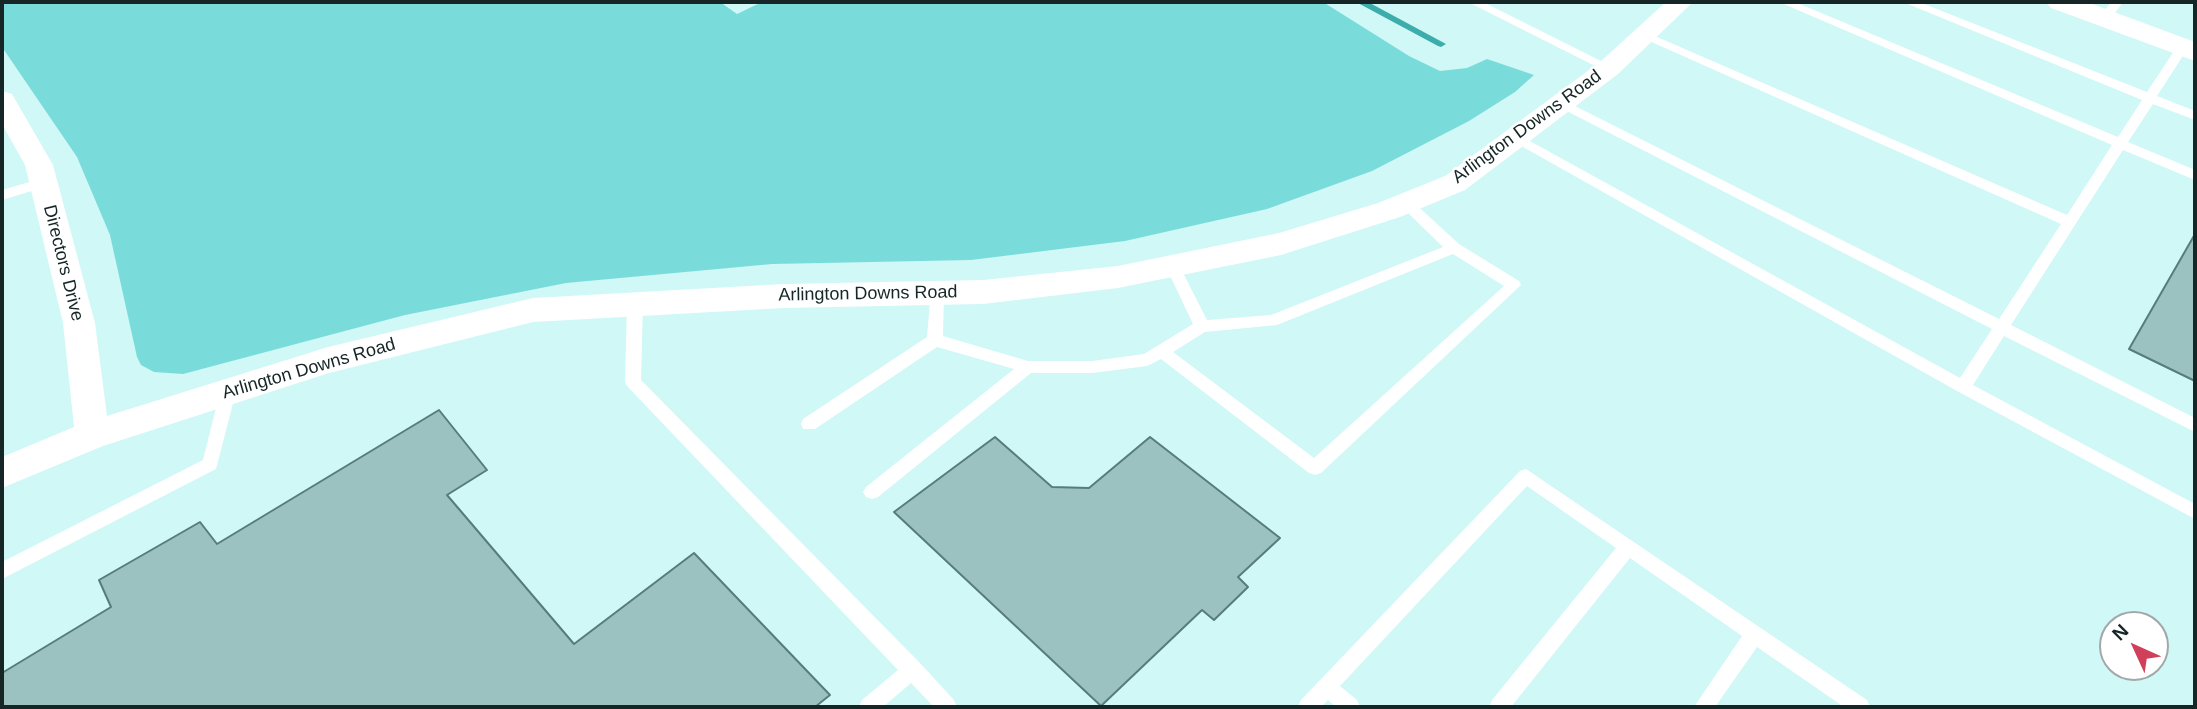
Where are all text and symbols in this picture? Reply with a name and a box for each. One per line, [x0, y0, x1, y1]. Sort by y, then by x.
street label: Arlington Downs Road [1448, 66, 1606, 188]
street label: Directors Drive [38, 203, 88, 323]
street label: Arlington Downs Road [778, 282, 958, 306]
street label: Arlington Downs Road [220, 334, 398, 404]
north arrow [2099, 611, 2169, 681]
text: N [2108, 620, 2132, 644]

